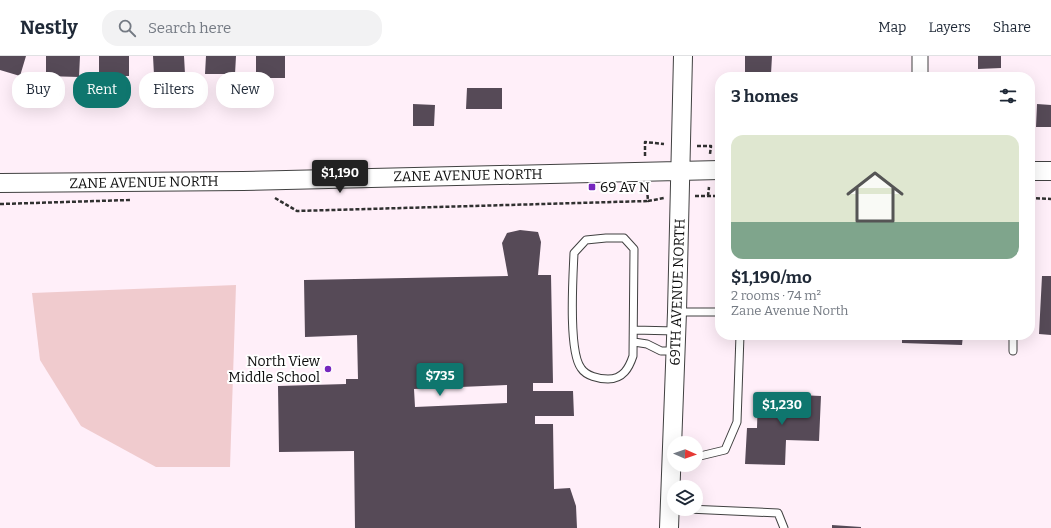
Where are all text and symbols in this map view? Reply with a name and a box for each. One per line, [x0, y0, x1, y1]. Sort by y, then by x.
search box [102, 10, 382, 46]
text: Nestly [20, 16, 78, 39]
icon: search [116, 17, 138, 39]
text: Search here [148, 19, 231, 37]
text: Map [878, 19, 906, 36]
text: Layers [928, 19, 971, 36]
text: Share [993, 19, 1031, 36]
chip: Buy [12, 72, 65, 108]
chip: Rent [73, 72, 131, 108]
chip: Filters [139, 72, 208, 108]
chip: New [216, 72, 274, 108]
icon: filters [997, 85, 1019, 107]
text: 3 homes [731, 86, 798, 107]
pin: $1,190 [307, 160, 373, 194]
icon: home [839, 161, 911, 233]
text: $1,190 [321, 165, 359, 180]
street label: ZANE AVENUE NORTH [393, 166, 543, 185]
street label: ZANE AVENUE NORTH [69, 173, 219, 192]
place label: 69 Av N [600, 179, 650, 196]
marker: 69 Av N [587, 182, 597, 192]
street label: 69TH AVENUE NORTH [666, 218, 689, 366]
text: $1,190/mo [731, 267, 812, 288]
text: 2 rooms · 74 m² [731, 288, 821, 303]
text: Zane Avenue North [731, 303, 848, 318]
place label: North View Middle School [228, 353, 321, 386]
pin: $735 [416, 363, 464, 397]
marker: North View Middle School [323, 364, 333, 374]
text: $735 [425, 368, 455, 383]
pin: $1,230 [749, 392, 815, 426]
text: $1,230 [762, 397, 802, 412]
north arrow [667, 436, 703, 472]
map controls [667, 436, 703, 516]
button: layers [667, 480, 703, 516]

